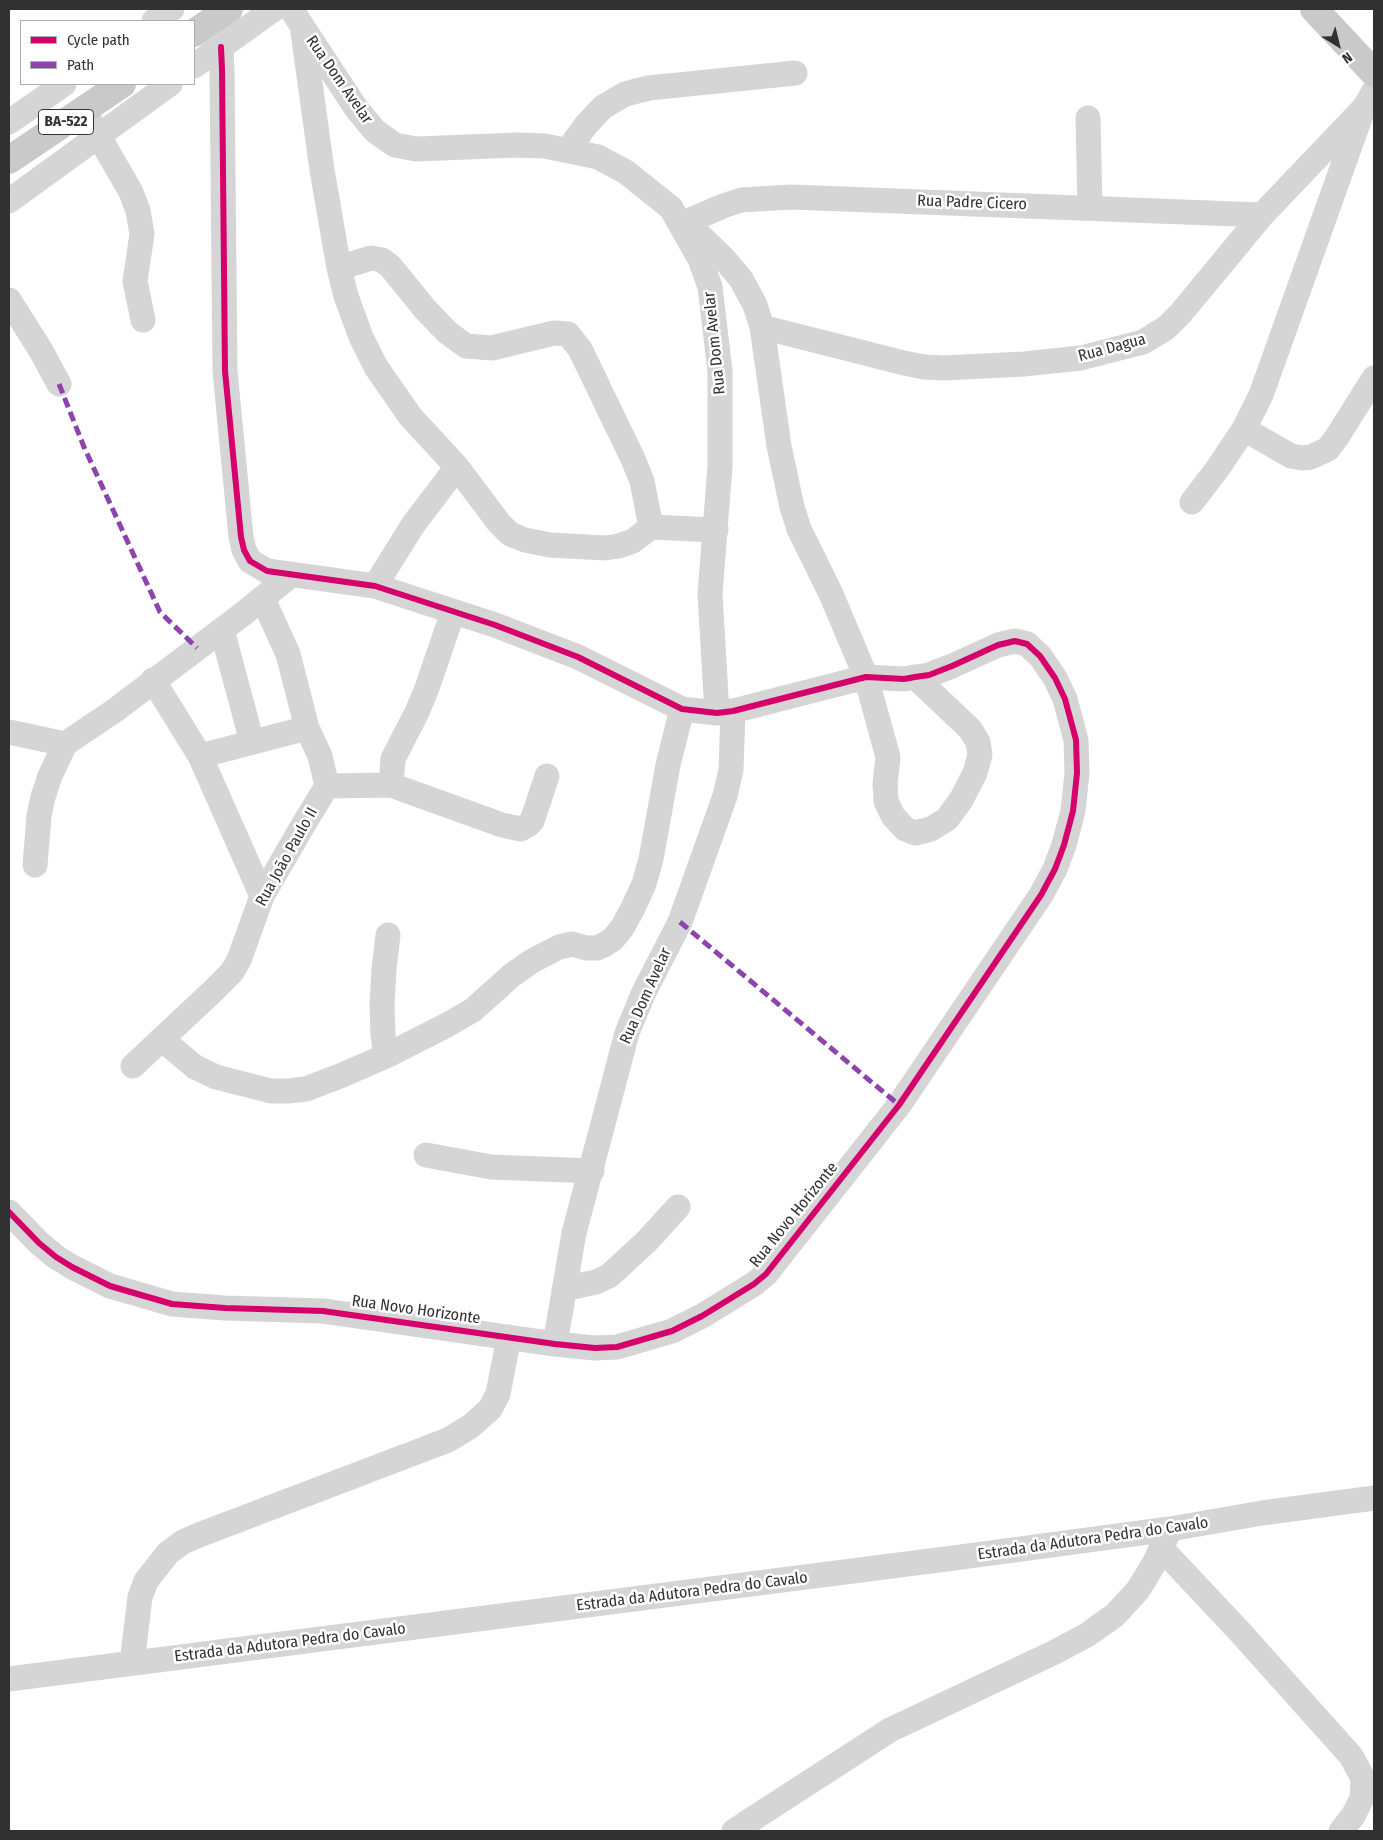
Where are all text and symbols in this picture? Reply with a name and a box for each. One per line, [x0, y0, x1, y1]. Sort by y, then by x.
legend [20, 20, 195, 85]
north arrow [1313, 20, 1363, 70]
text: Cycle path [67, 31, 130, 49]
street label: Rua Dom Avelar [301, 32, 377, 128]
text: N [1339, 48, 1356, 67]
text: Path [67, 56, 94, 74]
road number: BA-522 [38, 110, 94, 134]
street label: Rua Padre Cicero [917, 191, 1027, 215]
street label: Rua Dom Avelar [700, 291, 730, 395]
street label: Rua Dagua [1076, 330, 1148, 366]
street label: Rua João Paulo II [252, 804, 322, 910]
street label: Rua Dom Avelar [616, 945, 676, 1047]
street label: Rua Novo Horizonte [746, 1159, 842, 1271]
street label: Rua Novo Horizonte [350, 1291, 482, 1329]
street label: Estrada da Adutora Pedra do Cavalo [976, 1513, 1210, 1565]
street label: Estrada da Adutora Pedra do Cavalo [575, 1568, 809, 1616]
street label: Estrada da Adutora Pedra do Cavalo [173, 1619, 407, 1667]

